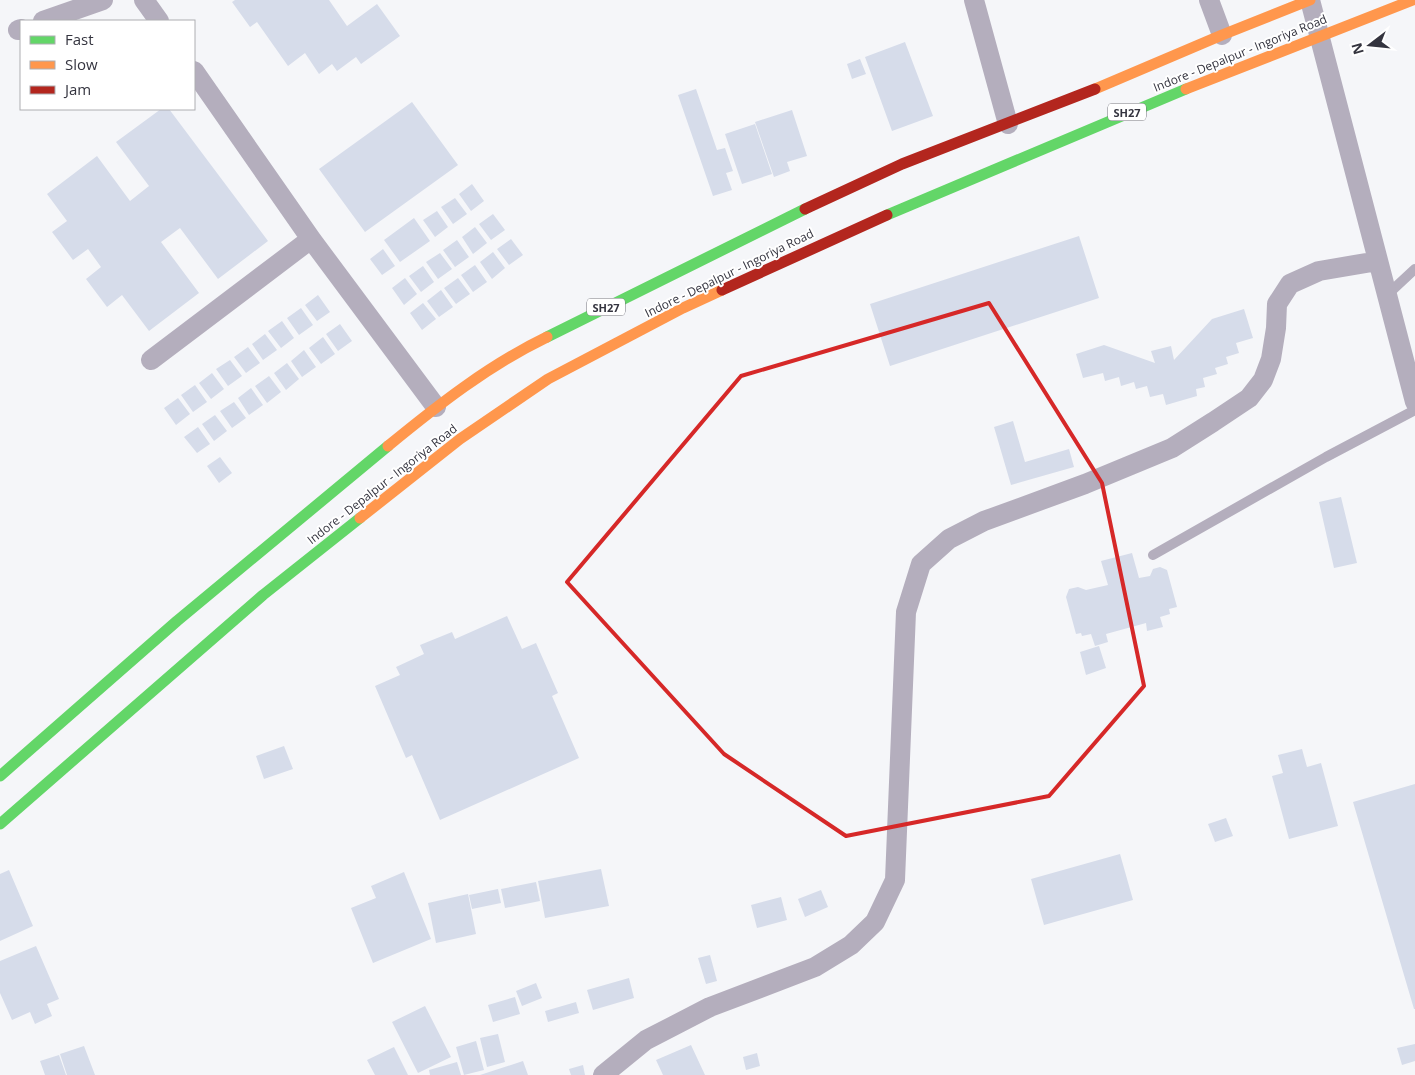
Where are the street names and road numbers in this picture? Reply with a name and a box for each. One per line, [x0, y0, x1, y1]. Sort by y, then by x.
street label: Indore - Depalpur - Ingoriya Road [1151, 10, 1329, 96]
road number: SH27 [1108, 104, 1146, 120]
street label: Indore - Depalpur - Ingoriya Road [642, 225, 816, 321]
road number: SH27 [587, 298, 625, 316]
street label: Indore - Depalpur - Ingoriya Road [303, 420, 461, 548]

